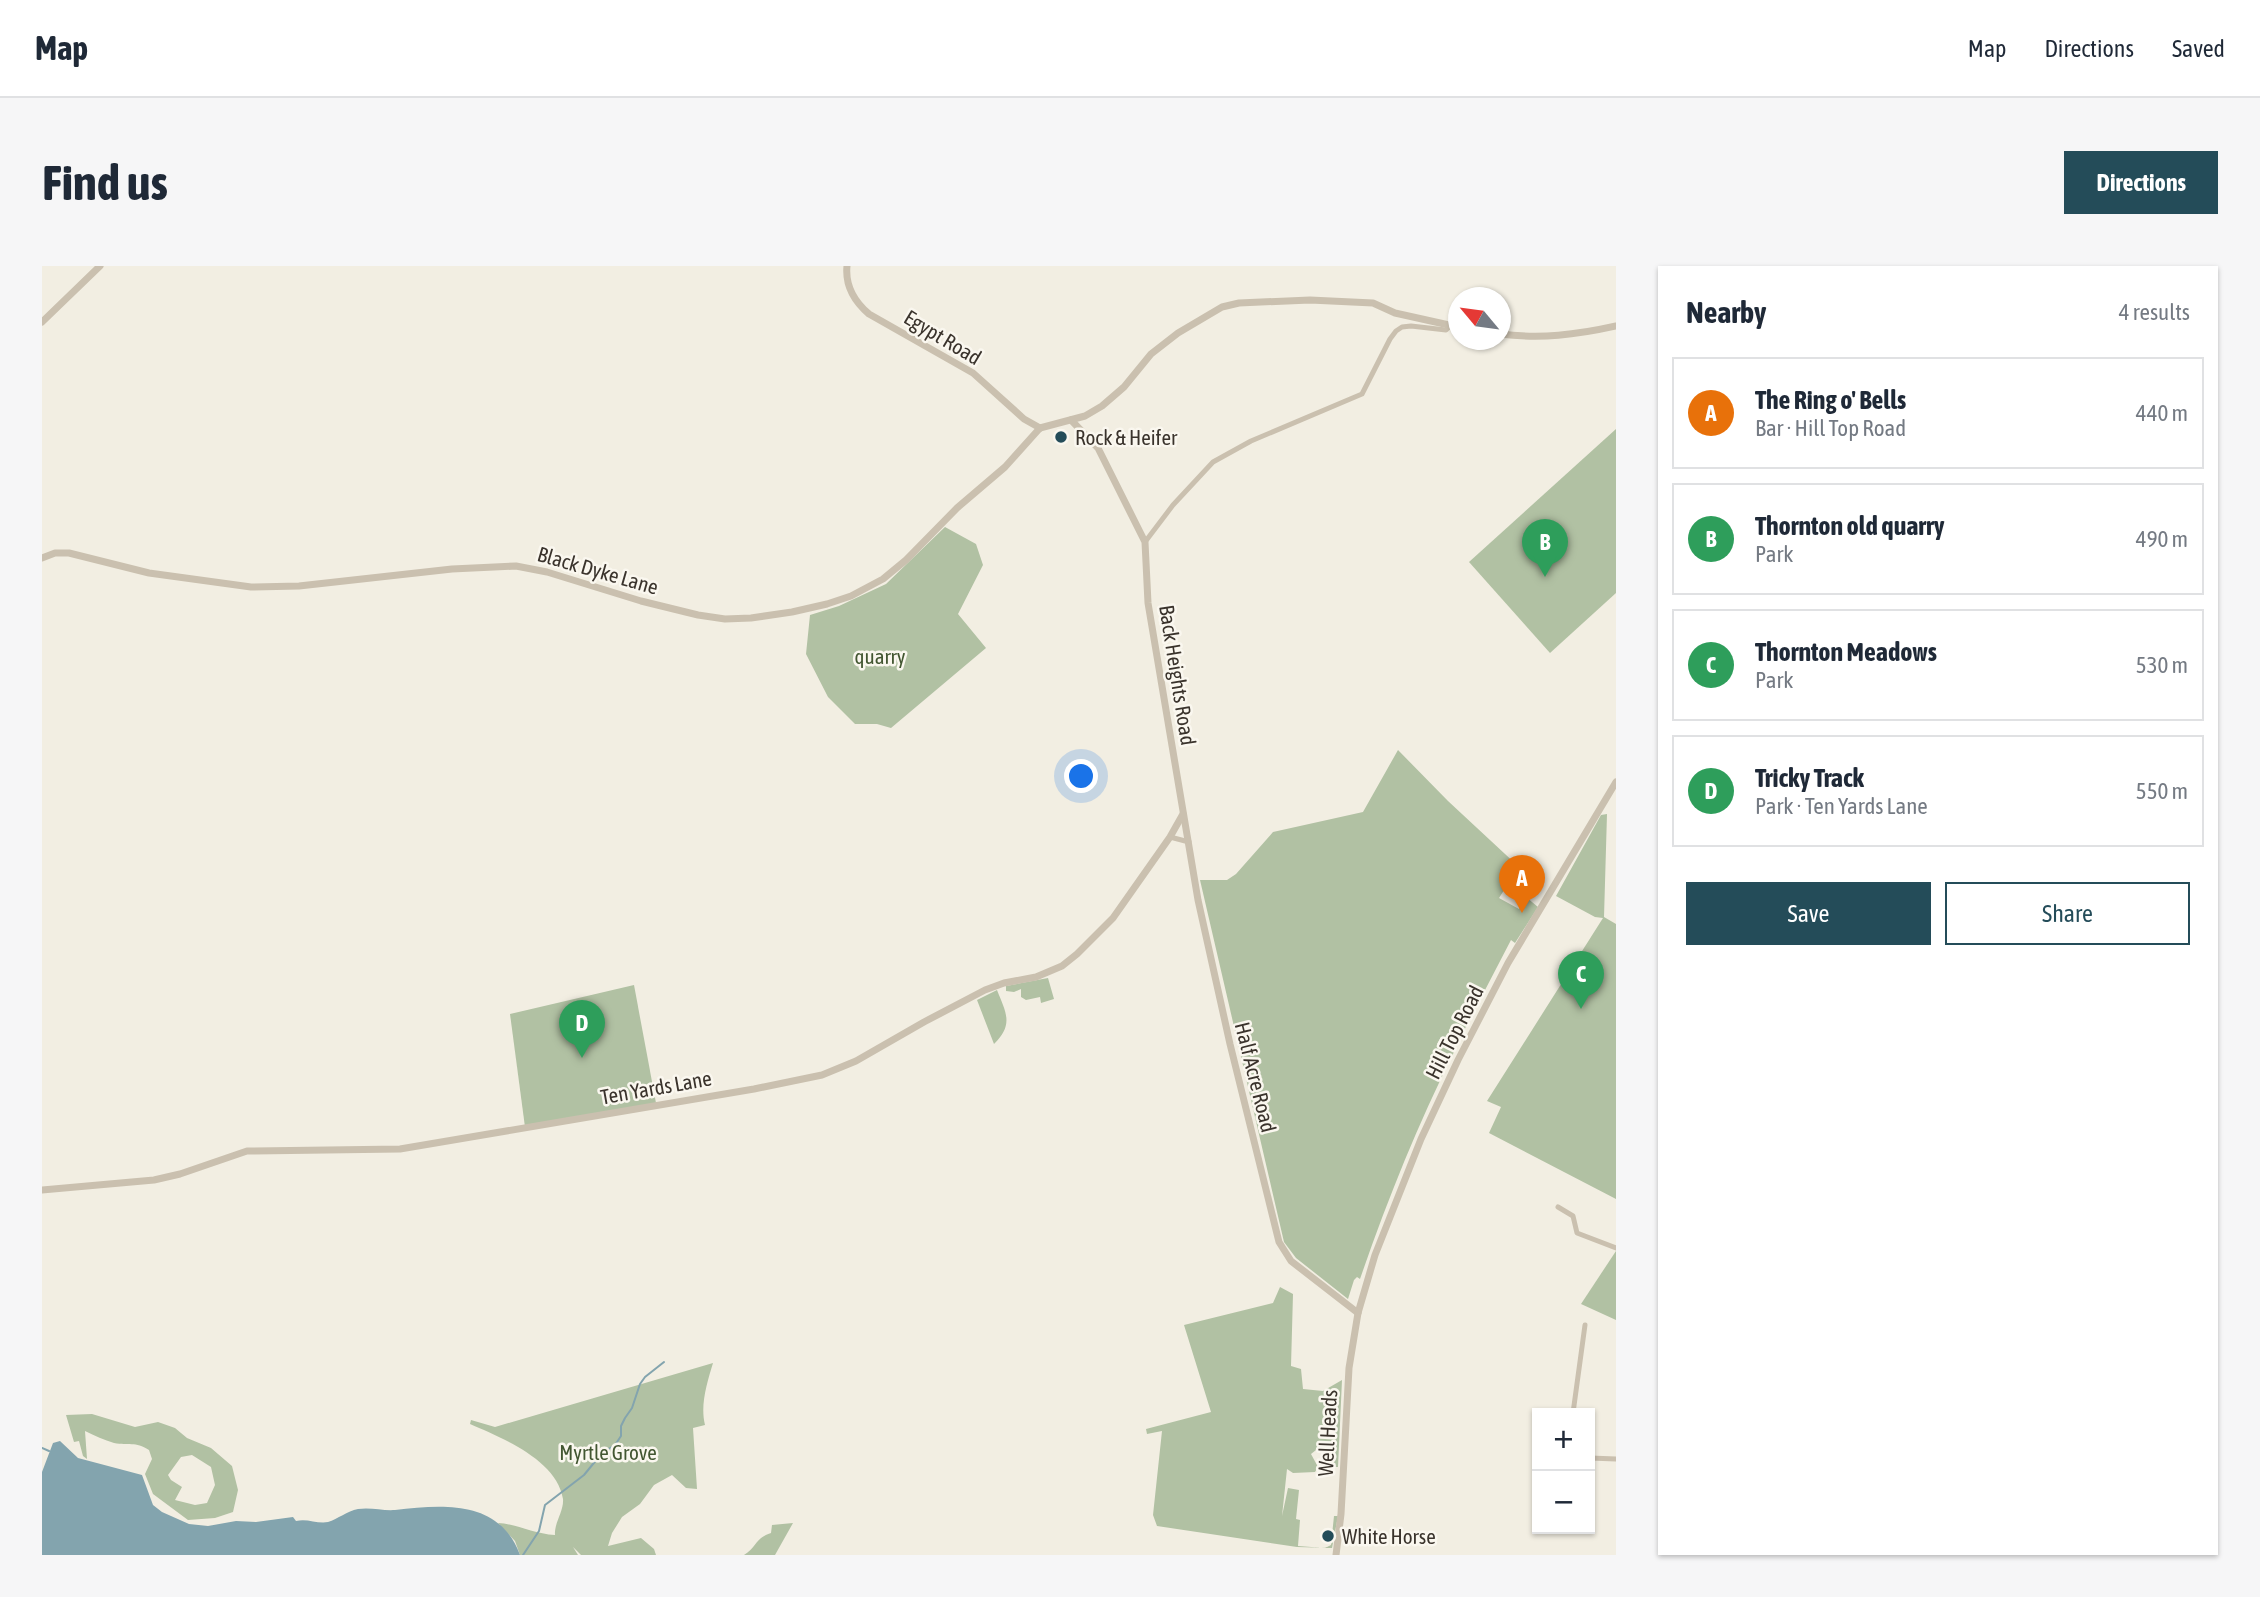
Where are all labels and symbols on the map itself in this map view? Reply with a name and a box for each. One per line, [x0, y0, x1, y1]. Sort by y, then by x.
north arrow [1448, 287, 1511, 350]
street label: Egypt Road [900, 305, 986, 369]
place label: Rock & Heifer [1075, 425, 1178, 449]
marker: Rock & Heifer [1053, 429, 1069, 445]
pin: B [1522, 519, 1568, 577]
street label: Black Dyke Lane [535, 541, 661, 599]
street label: Back Heights Road [1155, 603, 1201, 747]
park label: quarry [855, 644, 906, 668]
your location [1064, 759, 1098, 793]
pin: A [1499, 855, 1545, 913]
pin: C [1558, 951, 1604, 1009]
street label: Hill Top Road [1420, 981, 1488, 1083]
pin: D [559, 1000, 605, 1058]
street label: Half Acre Road [1231, 1019, 1281, 1135]
street label: Ten Yards Lane [599, 1065, 713, 1109]
street label: Well Heads [1313, 1389, 1341, 1477]
park label: Myrtle Grove [559, 1440, 657, 1464]
place label: White Horse [1342, 1524, 1436, 1548]
marker: White Horse [1320, 1528, 1336, 1544]

